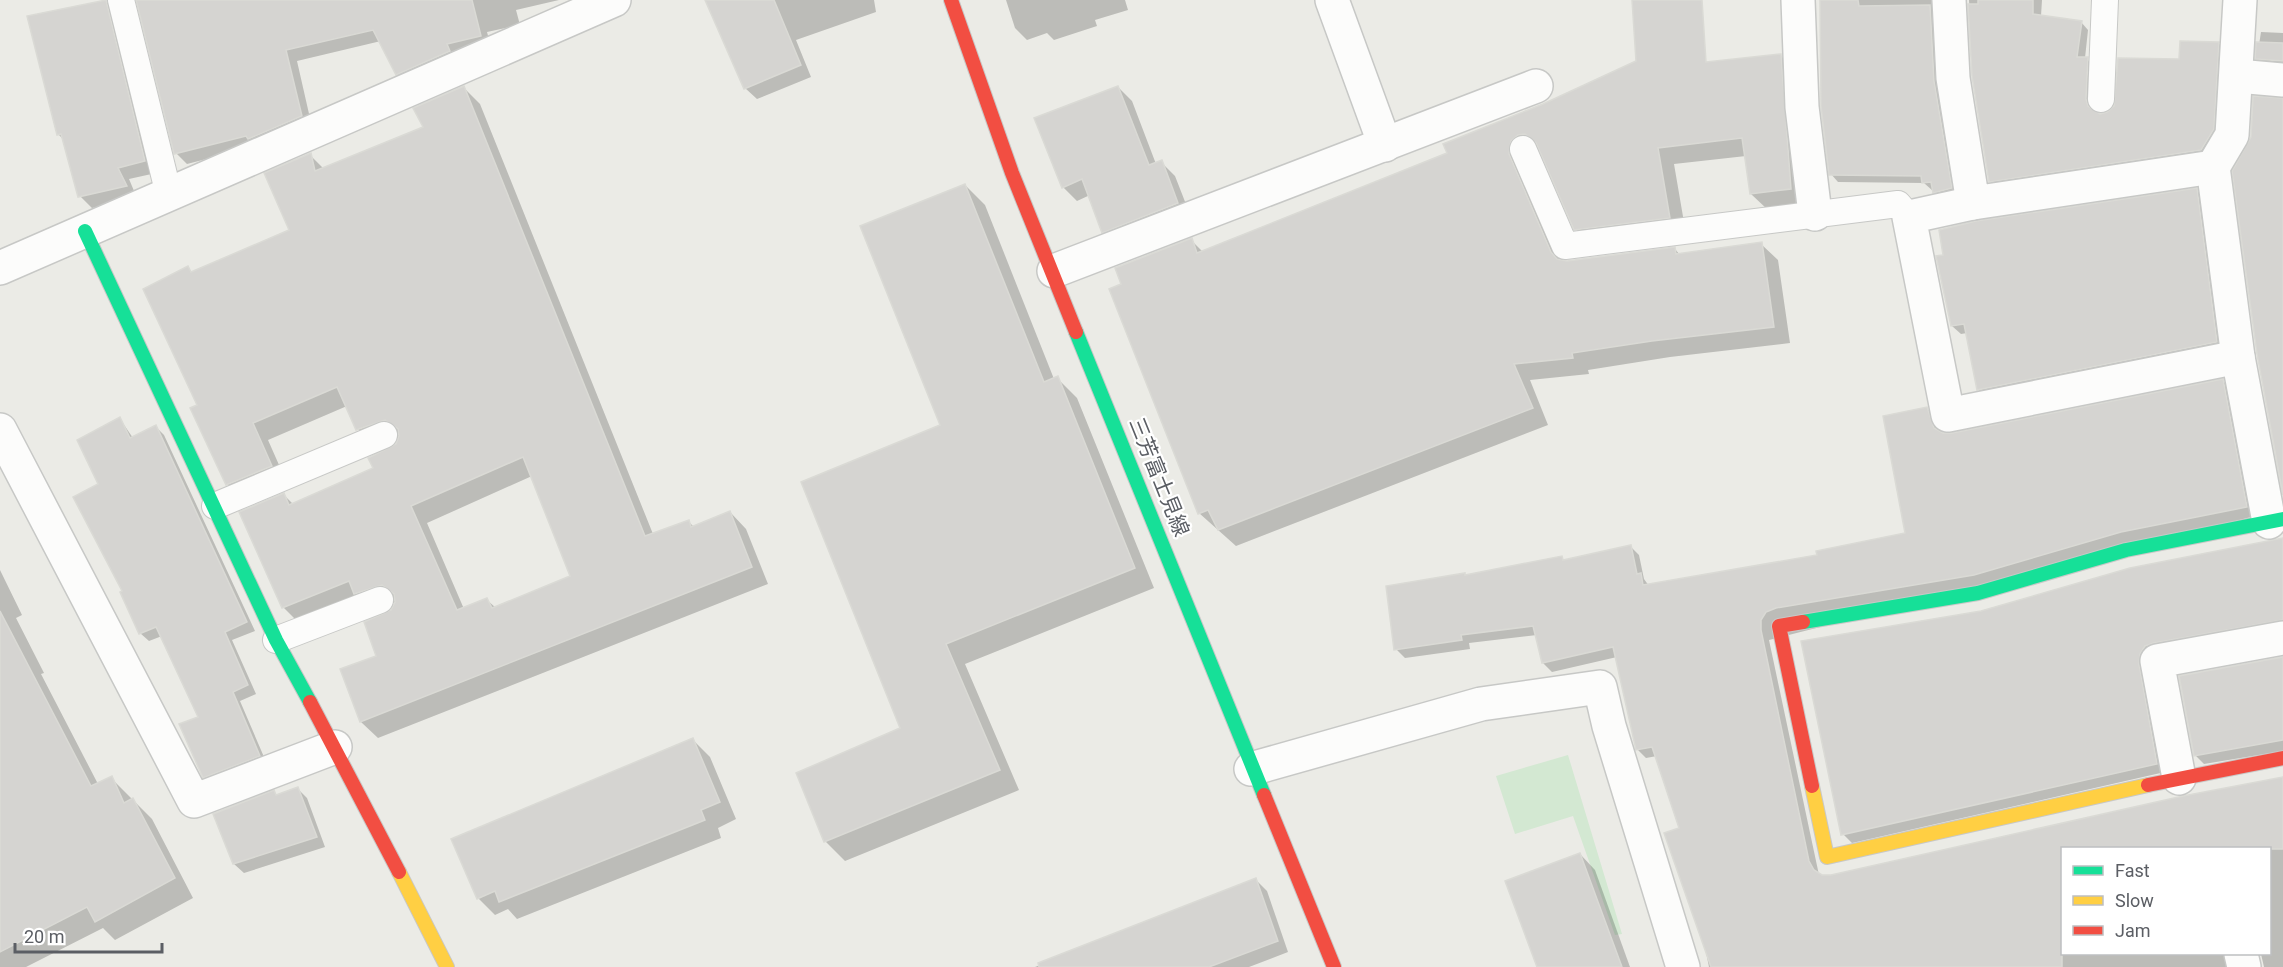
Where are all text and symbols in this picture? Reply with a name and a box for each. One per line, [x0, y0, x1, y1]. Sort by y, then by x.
street label: 三芳富士見線 [1124, 414, 1194, 540]
legend [2061, 847, 2271, 955]
text: Fast [2115, 860, 2150, 881]
text: Slow [2115, 890, 2154, 911]
scale bar [15, 916, 162, 954]
text: Jam [2115, 920, 2151, 941]
text: 20 m [24, 926, 64, 947]

